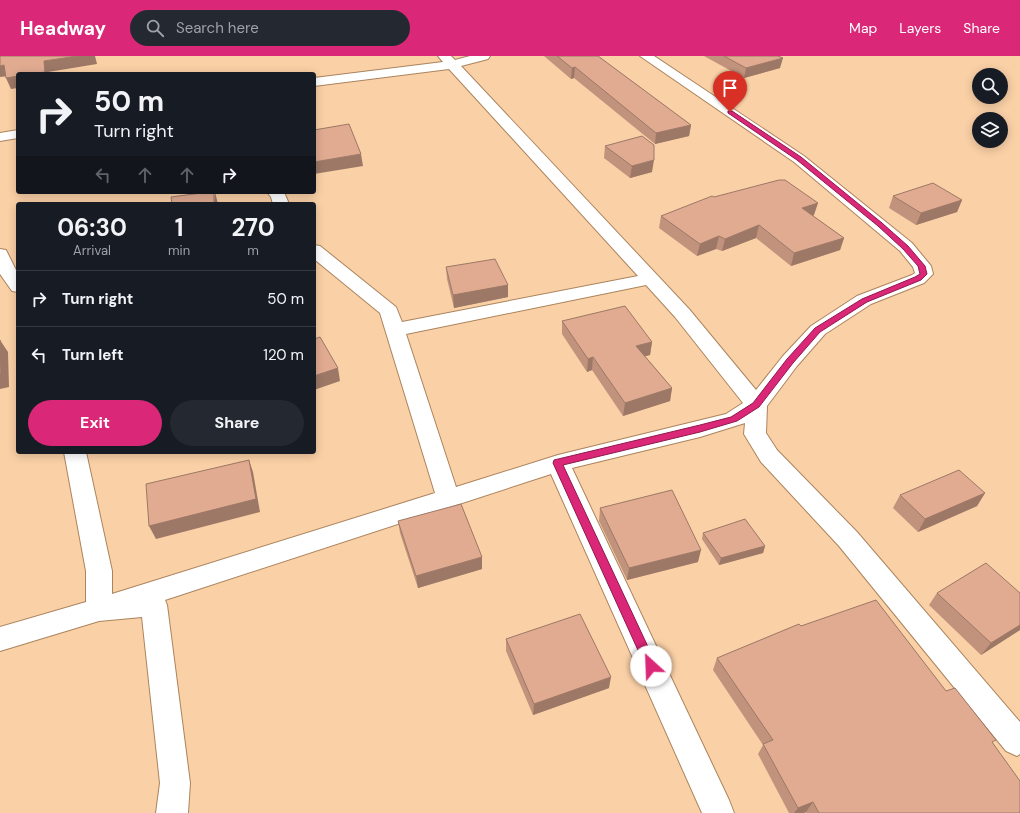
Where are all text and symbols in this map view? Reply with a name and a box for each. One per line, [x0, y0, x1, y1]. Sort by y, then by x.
search box [130, 10, 410, 46]
text: Headway [20, 16, 106, 41]
icon: search [144, 17, 166, 39]
text: Search here [176, 18, 259, 38]
text: Map [849, 19, 877, 37]
text: Layers [899, 19, 941, 37]
text: Share [963, 19, 1000, 37]
map controls [972, 68, 1008, 148]
button: search [972, 68, 1008, 104]
pin [713, 71, 747, 112]
icon: arrive [719, 77, 741, 99]
text: 50 m [94, 83, 164, 120]
icon: right [28, 88, 80, 140]
button: layers [972, 112, 1008, 148]
text: Turn right [94, 119, 174, 143]
icon: left [92, 164, 114, 186]
icon: ahead [134, 164, 156, 186]
icon: ahead [176, 164, 198, 186]
icon: right [218, 164, 240, 186]
text: 06:30 [57, 212, 127, 243]
text: 1 [175, 212, 183, 243]
text: 270 [231, 212, 275, 243]
text: Arrival [73, 242, 111, 259]
text: min [168, 242, 190, 259]
text: m [247, 242, 259, 259]
icon: right [28, 288, 50, 310]
text: Turn right [62, 289, 133, 309]
text: 50 m [267, 289, 304, 309]
icon: left [28, 344, 50, 366]
text: Turn left [62, 345, 123, 365]
text: 120 m [263, 345, 304, 365]
button: Exit [28, 400, 162, 446]
button: Share [170, 400, 304, 446]
position arrow [630, 645, 672, 687]

